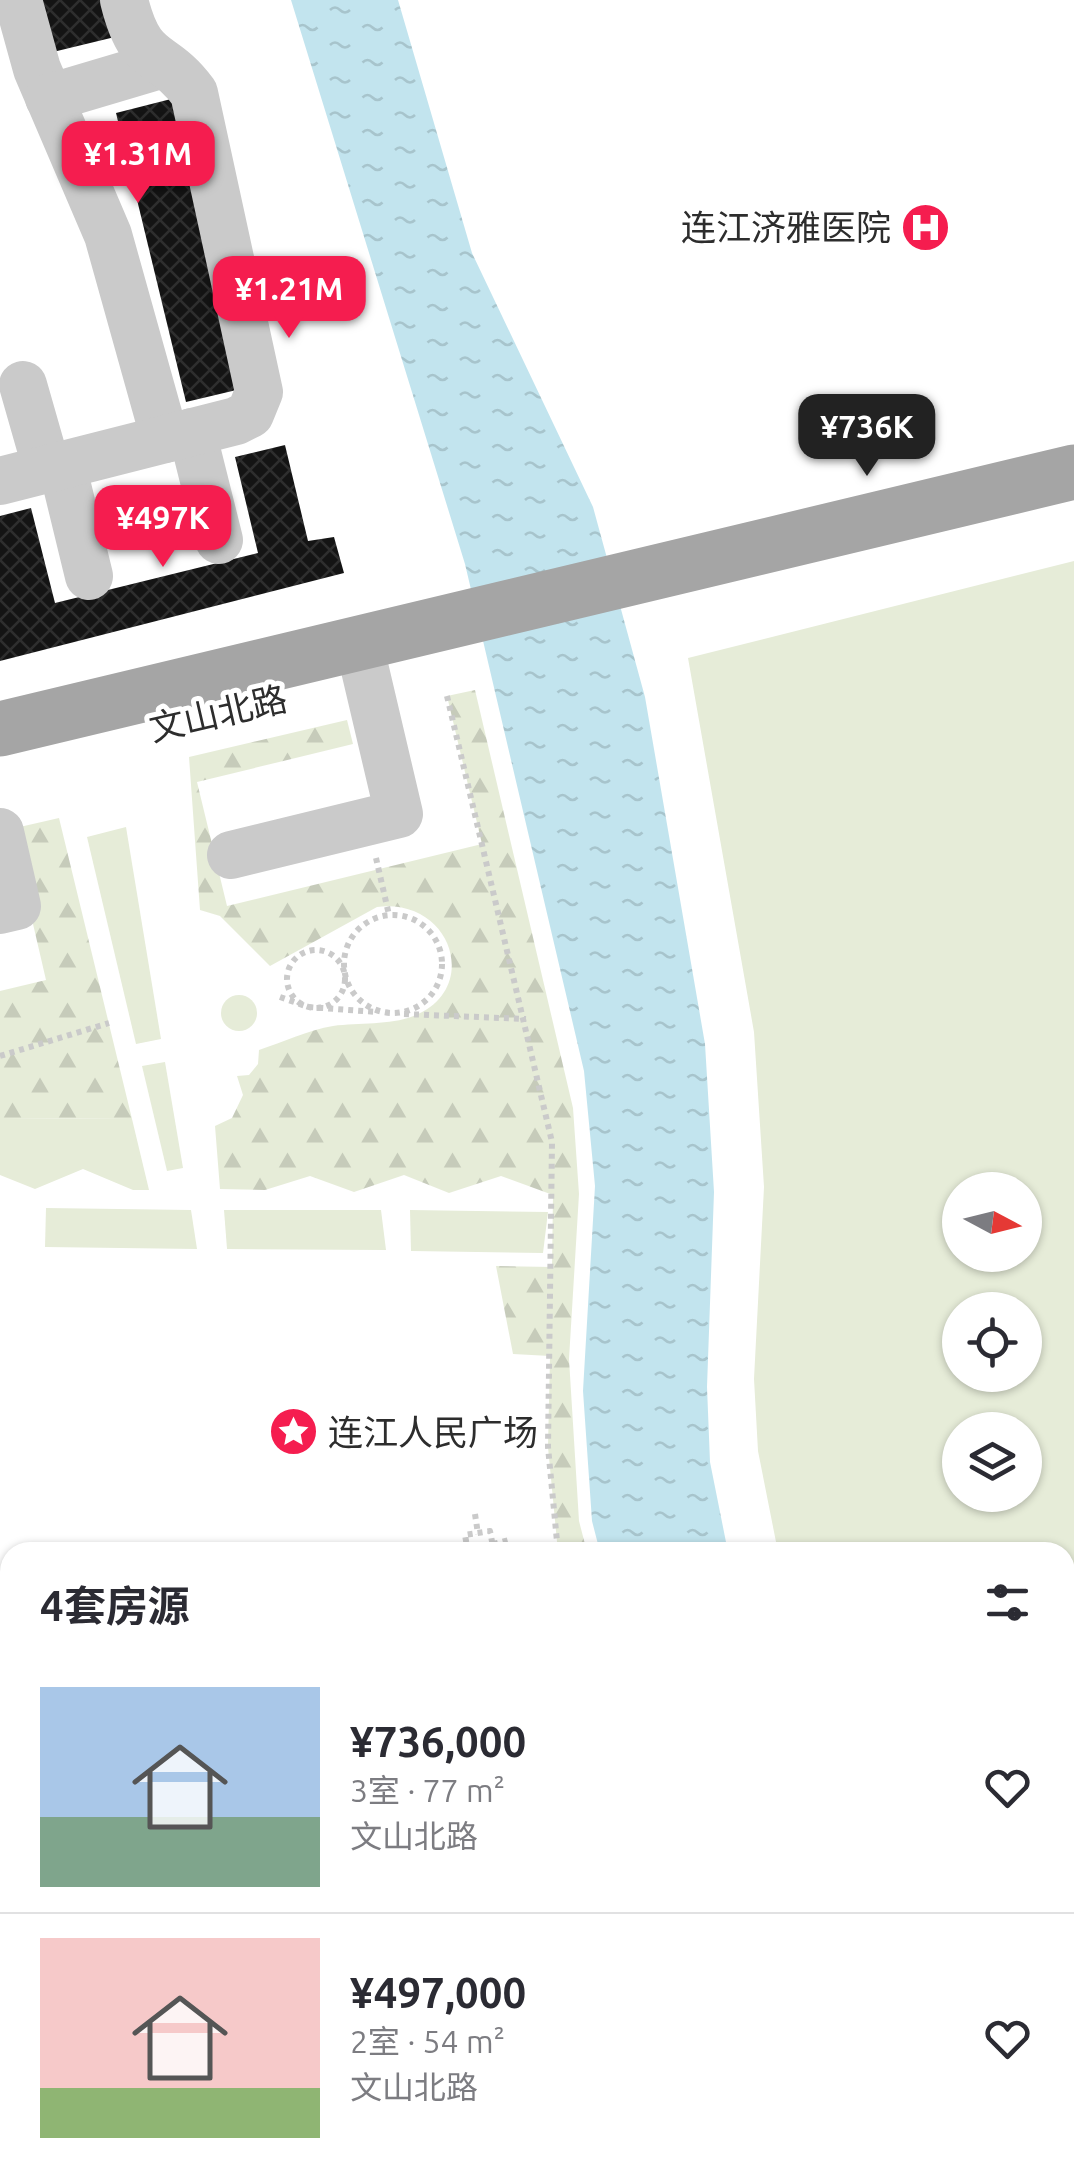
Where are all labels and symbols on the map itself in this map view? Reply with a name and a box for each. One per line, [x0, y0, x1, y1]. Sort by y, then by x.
pin: ¥1.31M [57, 121, 219, 206]
hospital icon: 连江济雅医院 [900, 201, 952, 253]
place label: 连江济雅医院 [681, 207, 891, 247]
pin: ¥1.21M [208, 256, 370, 341]
pin: ¥736K [797, 394, 937, 479]
pin: ¥497K [93, 485, 233, 570]
street label: 文山北路 [145, 678, 291, 748]
north arrow [942, 1172, 1042, 1272]
place icon: 连江人民广场 [267, 1406, 319, 1458]
place label: 连江人民广场 [328, 1412, 538, 1452]

